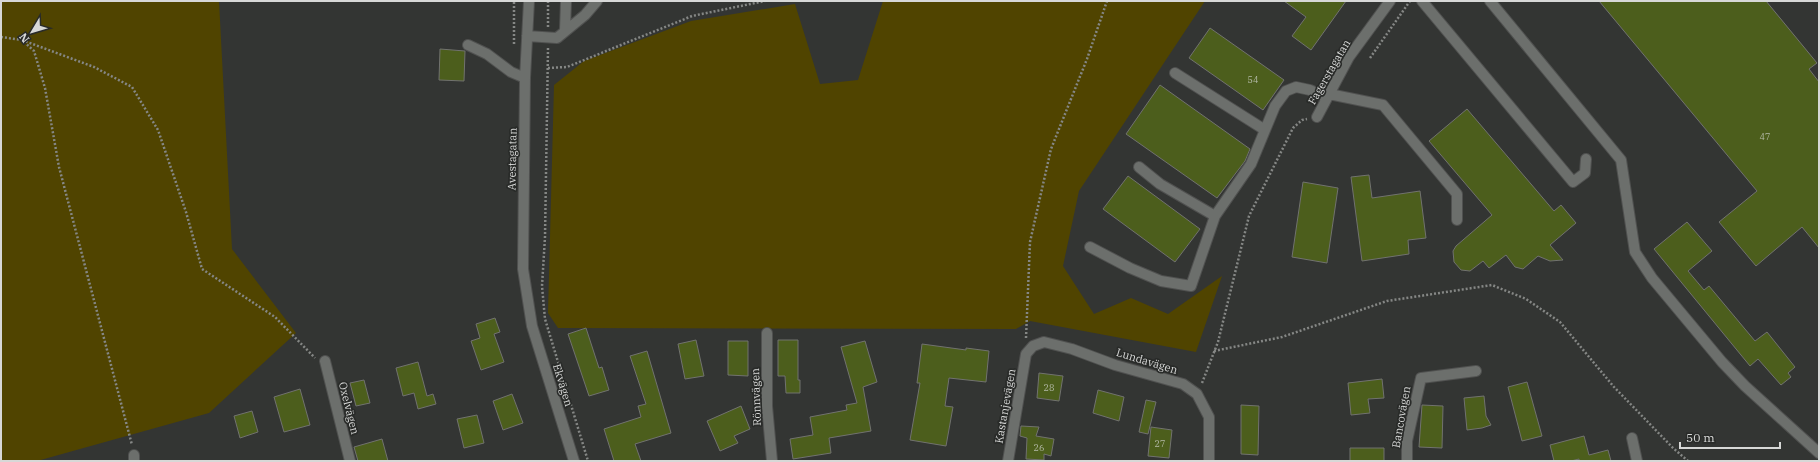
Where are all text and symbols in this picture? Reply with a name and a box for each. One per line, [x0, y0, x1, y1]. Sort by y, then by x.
north arrow [12, 12, 52, 52]
text: N [16, 30, 32, 46]
street label: Fagerstagatan [1305, 37, 1353, 107]
house number: 54 [1248, 74, 1258, 85]
street label: Avestagatan [504, 127, 520, 191]
house number: 47 [1760, 131, 1770, 142]
street label: Lundavägen [1115, 345, 1179, 377]
street label: Ekvägen [550, 362, 576, 408]
street label: Rönnvägen [748, 368, 764, 426]
street label: Kastanjevägen [992, 368, 1018, 444]
street label: Oxelvägen [336, 380, 362, 436]
house number: 28 [1044, 382, 1054, 393]
street label: Bancovägen [1389, 385, 1413, 449]
scale bar [1680, 424, 1780, 450]
text: 50 m [1686, 430, 1715, 445]
house number: 27 [1155, 438, 1165, 449]
house number: 26 [1034, 442, 1044, 453]

